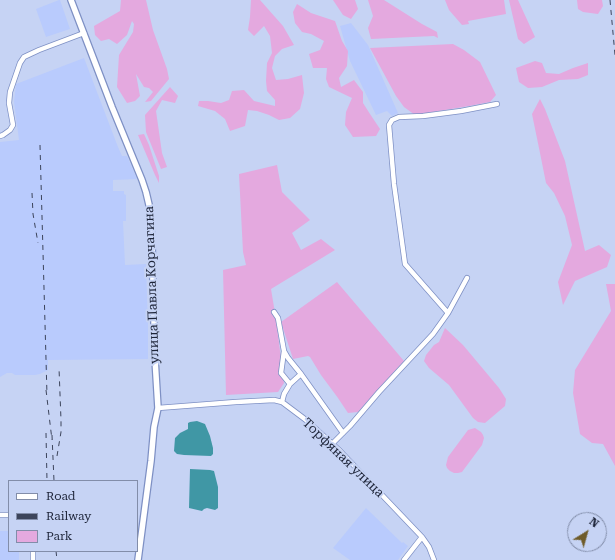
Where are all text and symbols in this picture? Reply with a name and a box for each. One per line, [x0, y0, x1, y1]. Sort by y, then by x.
street label: улица Павла Корчагина [141, 206, 163, 364]
street label: Торфяная улица [299, 415, 387, 501]
legend [8, 480, 138, 552]
text: Road [46, 489, 75, 503]
text: Railway [46, 509, 91, 523]
north arrow [567, 512, 607, 552]
text: N [587, 515, 601, 531]
text: Park [46, 529, 72, 543]

